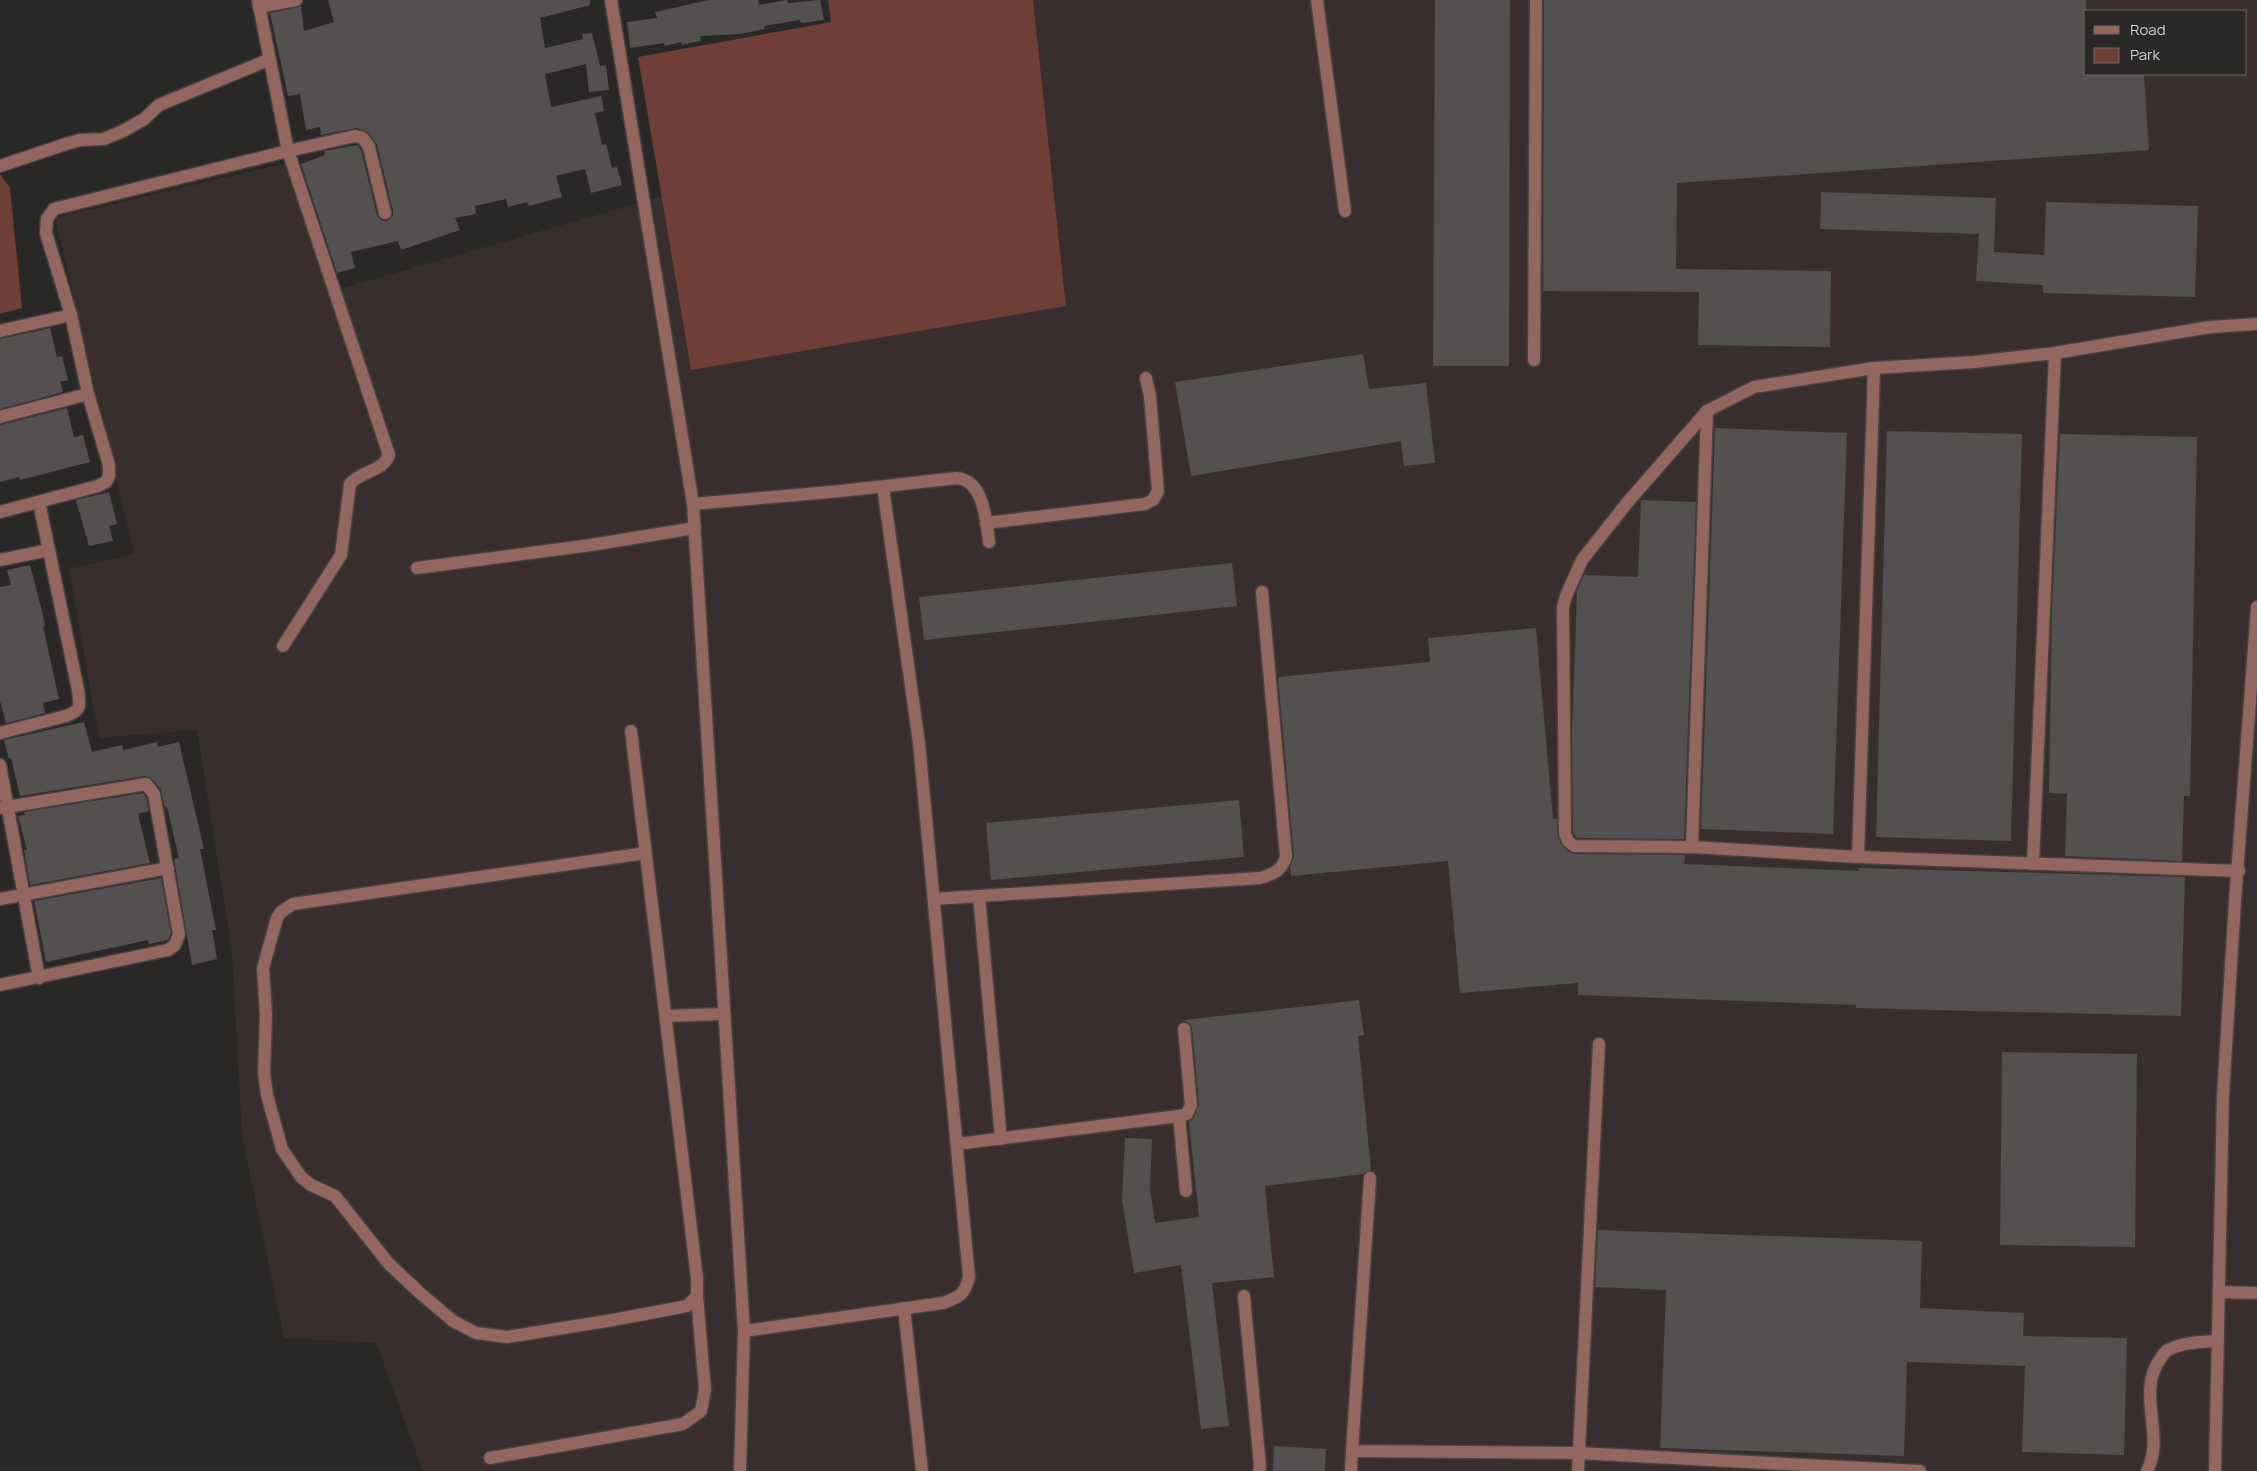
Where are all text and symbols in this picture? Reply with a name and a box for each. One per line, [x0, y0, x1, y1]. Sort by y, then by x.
legend [2084, 10, 2247, 75]
text: Road [2130, 19, 2166, 40]
text: Park [2130, 44, 2160, 65]

